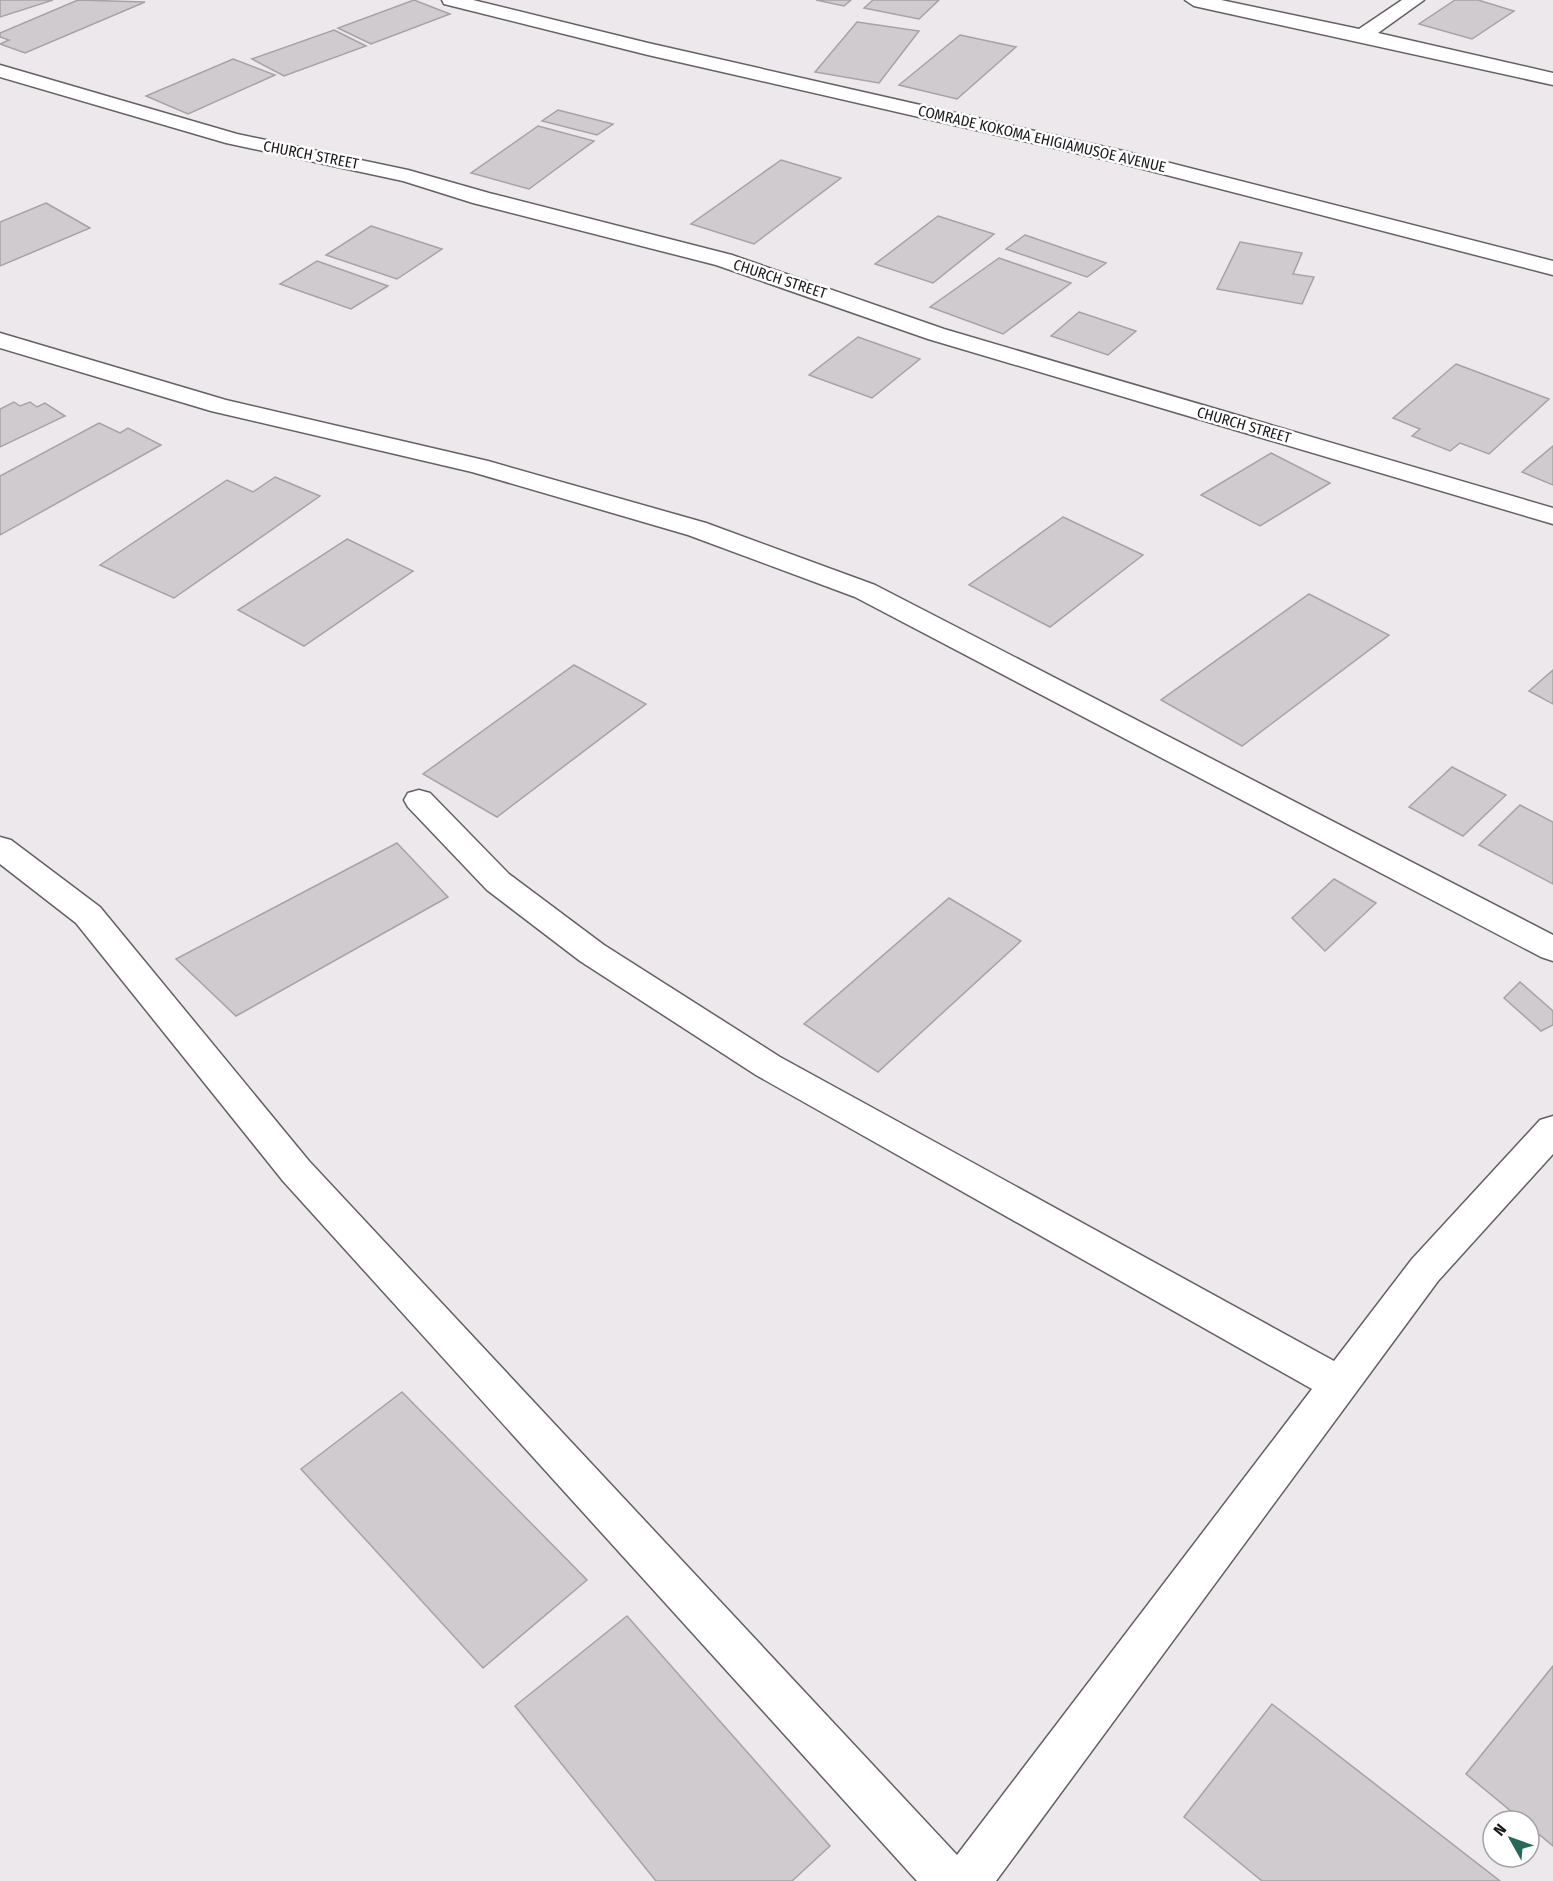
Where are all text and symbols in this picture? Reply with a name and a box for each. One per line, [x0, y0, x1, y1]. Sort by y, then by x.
street label: COMRADE KOKOMA EHIGIAMUSOE AVENUE [916, 102, 1168, 176]
street label: CHURCH STREET [262, 137, 360, 173]
street label: CHURCH STREET [731, 255, 829, 303]
street label: CHURCH STREET [1195, 403, 1293, 447]
north arrow [1481, 1809, 1541, 1869]
text: N [1490, 1820, 1510, 1839]

